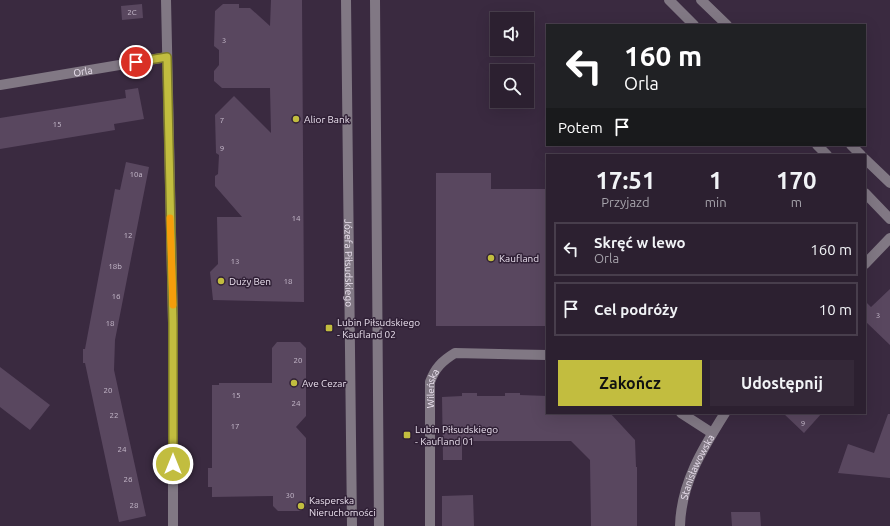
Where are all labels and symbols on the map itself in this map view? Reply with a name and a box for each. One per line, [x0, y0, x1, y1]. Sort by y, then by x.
house number: 2C [127, 8, 137, 17]
house number: 3 [222, 36, 226, 45]
pin [119, 45, 153, 79]
street label: Orla [72, 65, 93, 79]
marker: Alior Bank [291, 114, 301, 124]
place label: Alior Bank [304, 114, 350, 125]
house number: 7 [220, 116, 224, 125]
house number: 15 [52, 120, 62, 129]
house number: 9 [220, 144, 224, 153]
house number: 10a [129, 170, 143, 179]
house number: 14 [291, 214, 301, 223]
street label: Józefa Piłsudskiego [342, 219, 355, 307]
house number: 12 [123, 231, 133, 240]
marker: Kaufland [486, 253, 496, 263]
place label: Kaufland [499, 253, 539, 264]
house number: 13 [230, 257, 240, 266]
house number: 18b [108, 262, 122, 271]
marker: Duży Ben [216, 276, 226, 286]
place label: Duży Ben [229, 276, 271, 287]
house number: 18 [283, 277, 293, 286]
house number: 16 [111, 292, 121, 301]
house number: 3 [876, 311, 880, 320]
place label: Lubin Piłsudskiego - Kaufland 02 [337, 317, 420, 340]
house number: 18 [105, 319, 115, 328]
marker: Lubin Piłsudskiego - Kaufland 02 [324, 323, 334, 333]
house number: 20 [293, 356, 303, 365]
street label: Wileńska [425, 367, 441, 408]
marker: Ave Cezar [289, 378, 299, 388]
place label: Ave Cezar [302, 378, 346, 389]
house number: 20 [103, 386, 113, 395]
house number: 15 [231, 391, 241, 400]
house number: 24 [291, 399, 301, 408]
house number: 22 [109, 411, 119, 420]
house number: 9 [801, 419, 805, 428]
house number: 17 [230, 422, 240, 431]
place label: Lubin Piłsudskiego - Kaufland 01 [415, 424, 498, 447]
marker: Lubin Piłsudskiego - Kaufland 01 [402, 430, 412, 440]
street label: Stanisławowska [678, 433, 717, 501]
position arrow [152, 443, 194, 485]
house number: 24 [117, 445, 127, 454]
house number: 26 [123, 475, 133, 484]
house number: 30 [285, 491, 295, 500]
place label: Kasperska Nieruchomości [309, 495, 376, 518]
house number: 28 [129, 501, 139, 510]
marker: Kasperska Nieruchomości [296, 501, 306, 511]

